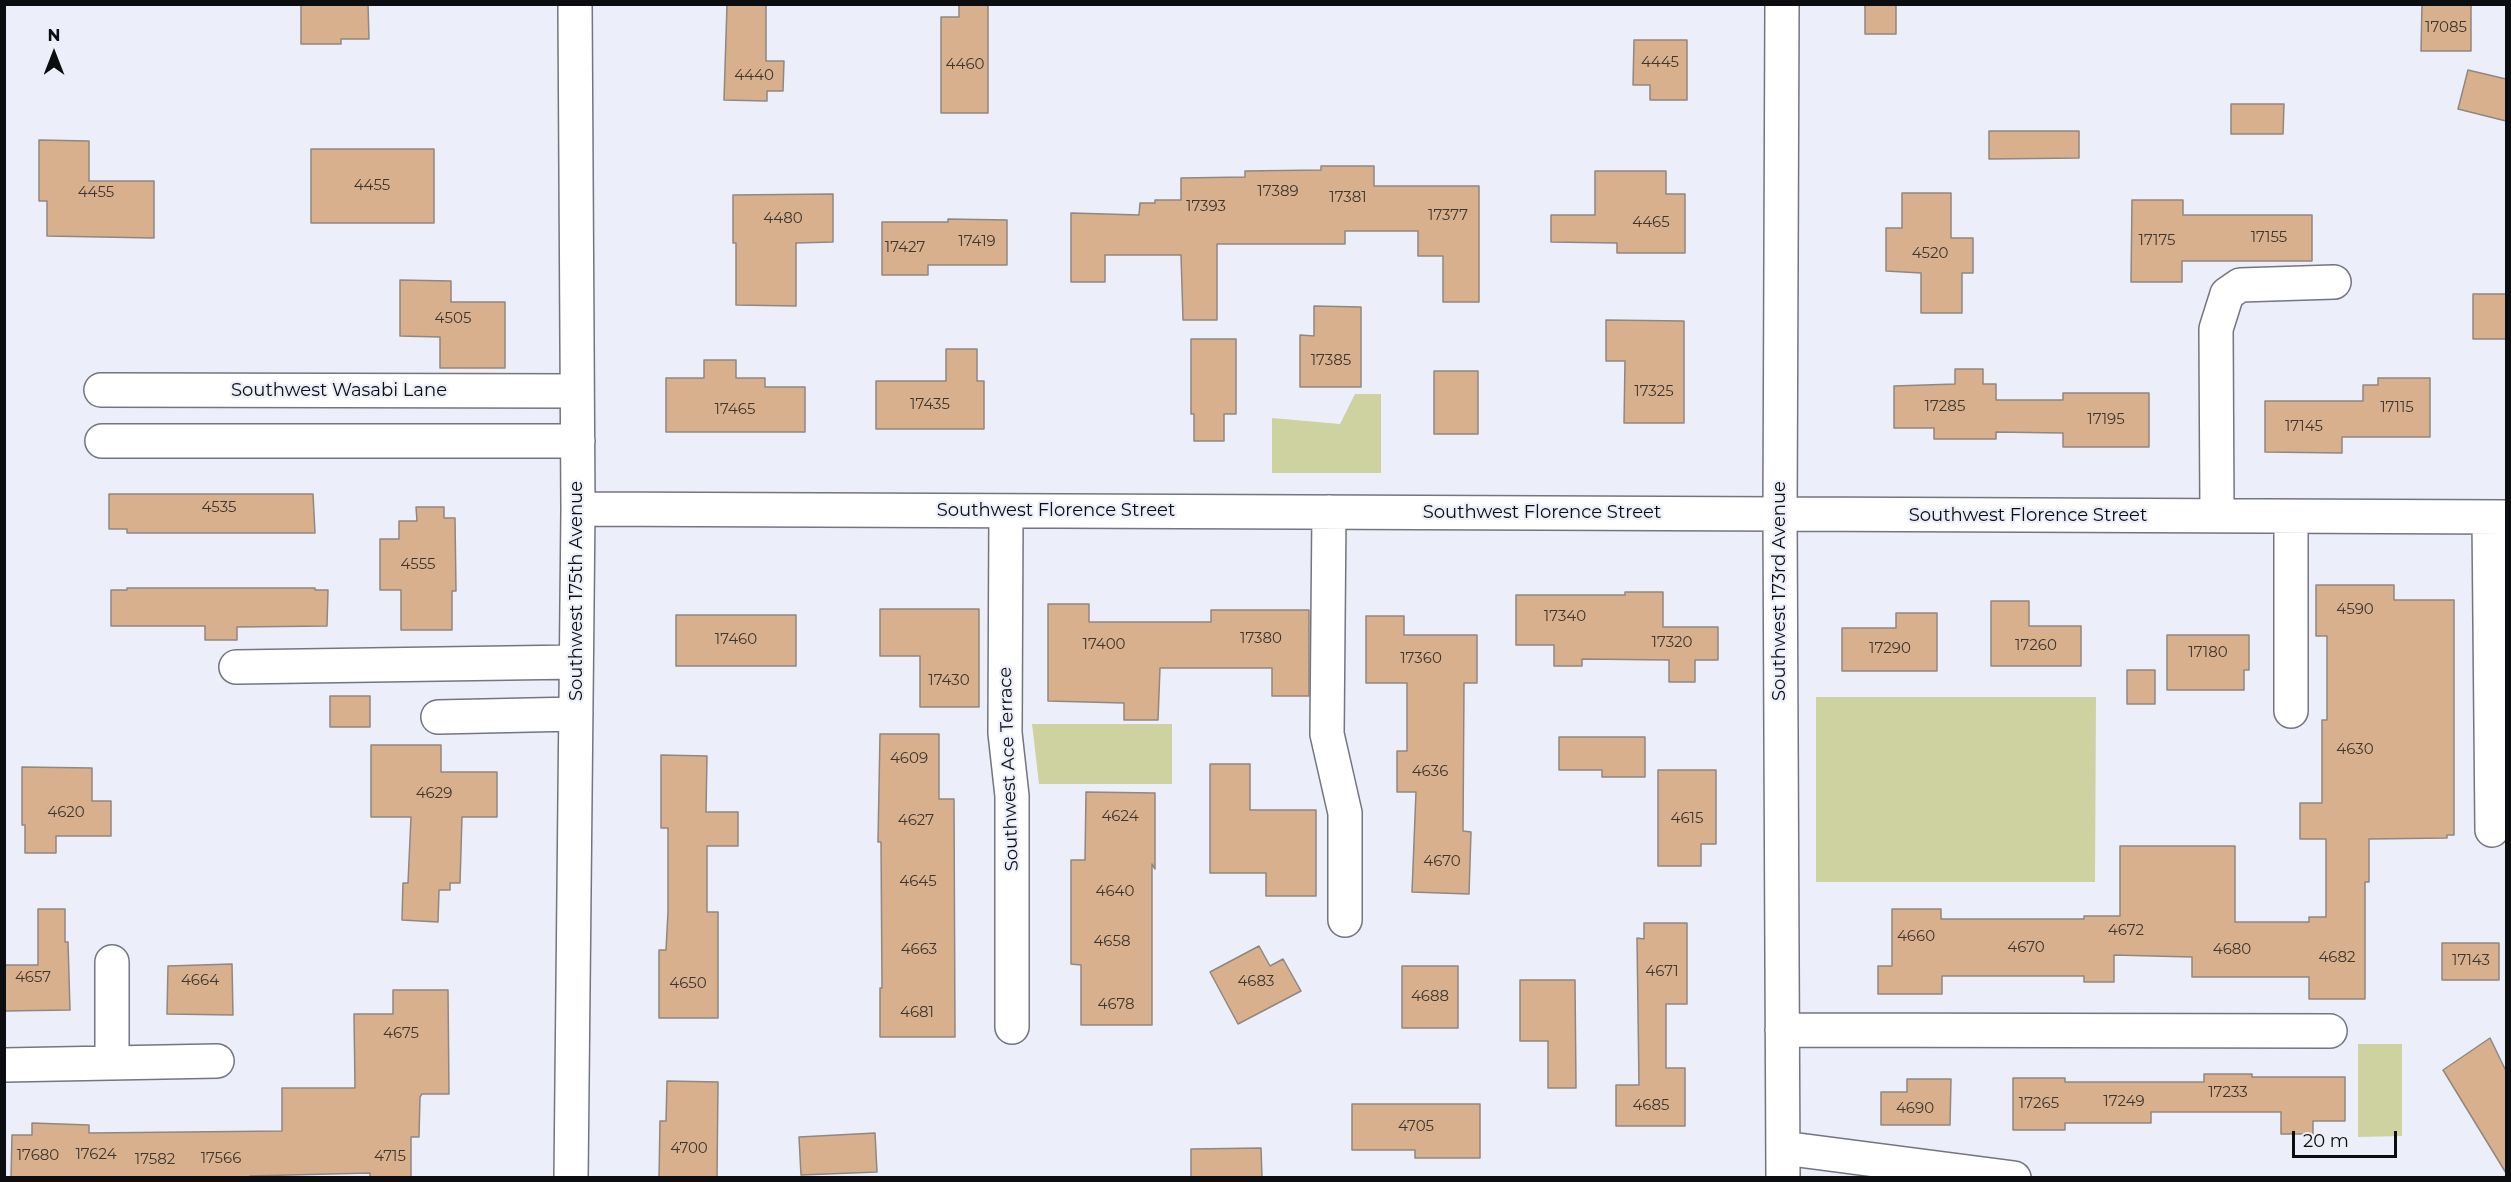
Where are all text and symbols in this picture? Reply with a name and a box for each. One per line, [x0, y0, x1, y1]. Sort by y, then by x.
house number: 17085 [2425, 19, 2467, 37]
north arrow [24, 24, 84, 84]
text: N [48, 26, 60, 45]
house number: 4445 [1641, 54, 1679, 72]
house number: 4460 [946, 56, 984, 74]
house number: 4440 [734, 67, 774, 85]
house number: 4455 [354, 177, 390, 195]
house number: 17389 [1257, 183, 1299, 201]
house number: 4455 [78, 184, 114, 202]
house number: 17381 [1329, 189, 1367, 207]
house number: 17393 [1186, 198, 1226, 216]
house number: 17377 [1428, 207, 1468, 225]
house number: 4480 [763, 210, 803, 228]
house number: 4465 [1632, 214, 1670, 232]
house number: 17155 [2251, 229, 2287, 247]
house number: 17175 [2139, 232, 2175, 250]
house number: 17419 [958, 233, 996, 251]
house number: 17427 [885, 239, 925, 257]
house number: 4520 [1912, 245, 1948, 263]
house number: 4505 [435, 310, 471, 328]
house number: 17385 [1311, 352, 1351, 370]
street label: Southwest Wasabi Lane [231, 380, 447, 402]
house number: 17325 [1634, 383, 1674, 401]
house number: 17435 [910, 396, 950, 414]
house number: 17285 [1925, 398, 1965, 416]
house number: 17115 [2380, 399, 2414, 417]
house number: 17465 [715, 401, 755, 419]
house number: 17195 [2087, 411, 2125, 429]
house number: 17145 [2285, 418, 2323, 436]
street label: Southwest 175th Avenue [566, 481, 588, 701]
street label: Southwest 173rd Avenue [1769, 481, 1791, 701]
house number: 4535 [201, 499, 237, 517]
street label: Southwest Florence Street [937, 500, 1175, 522]
street label: Southwest Florence Street [1423, 502, 1661, 524]
street label: Southwest Florence Street [1909, 505, 2147, 527]
house number: 4555 [400, 556, 436, 574]
house number: 4590 [2336, 601, 2374, 619]
house number: 17340 [1544, 608, 1586, 626]
house number: 17380 [1240, 630, 1282, 648]
house number: 17460 [715, 631, 757, 649]
house number: 17320 [1652, 634, 1692, 652]
house number: 17400 [1082, 636, 1126, 654]
house number: 17260 [2015, 637, 2057, 655]
house number: 17290 [1869, 640, 1911, 658]
house number: 17180 [2188, 644, 2228, 662]
house number: 17360 [1400, 650, 1442, 668]
street label: Southwest Ace Terrace [995, 666, 1023, 872]
house number: 17430 [928, 672, 970, 690]
house number: 4630 [2336, 741, 2374, 759]
house number: 4609 [890, 750, 928, 768]
house number: 4636 [1412, 763, 1448, 781]
house number: 4629 [416, 785, 452, 803]
house number: 4620 [47, 804, 85, 822]
house number: 4624 [1101, 808, 1139, 826]
house number: 4615 [1671, 810, 1703, 828]
house number: 4627 [898, 812, 934, 830]
house number: 4670 [1423, 853, 1461, 871]
house number: 4645 [899, 873, 937, 891]
house number: 4640 [1096, 883, 1134, 901]
house number: 4672 [2108, 922, 2144, 940]
house number: 4660 [1897, 928, 1935, 946]
house number: 4658 [1093, 933, 1131, 951]
house number: 4670 [2007, 939, 2045, 957]
house number: 4663 [901, 941, 937, 959]
house number: 4680 [2213, 941, 2251, 959]
house number: 4682 [2318, 949, 2356, 967]
house number: 17143 [2452, 952, 2490, 970]
house number: 4671 [1645, 963, 1679, 981]
house number: 4657 [15, 969, 51, 987]
house number: 4664 [181, 972, 219, 990]
house number: 4683 [1237, 973, 1275, 991]
house number: 4650 [669, 975, 707, 993]
house number: 4688 [1411, 988, 1449, 1006]
house number: 4678 [1097, 996, 1135, 1014]
house number: 4681 [900, 1004, 934, 1022]
house number: 4675 [383, 1025, 419, 1043]
house number: 17233 [2208, 1084, 2248, 1102]
house number: 17249 [2103, 1093, 2145, 1111]
house number: 17265 [2019, 1095, 2059, 1113]
house number: 4685 [1632, 1097, 1670, 1115]
house number: 4690 [1896, 1100, 1934, 1118]
house number: 4705 [1398, 1118, 1434, 1136]
scale bar [2295, 1119, 2400, 1157]
text: 20 m [2303, 1130, 2349, 1152]
house number: 4700 [670, 1140, 708, 1158]
house number: 17624 [75, 1146, 117, 1164]
house number: 17680 [17, 1147, 59, 1165]
house number: 4715 [374, 1148, 406, 1166]
house number: 17566 [201, 1150, 241, 1168]
house number: 17582 [135, 1151, 175, 1169]

